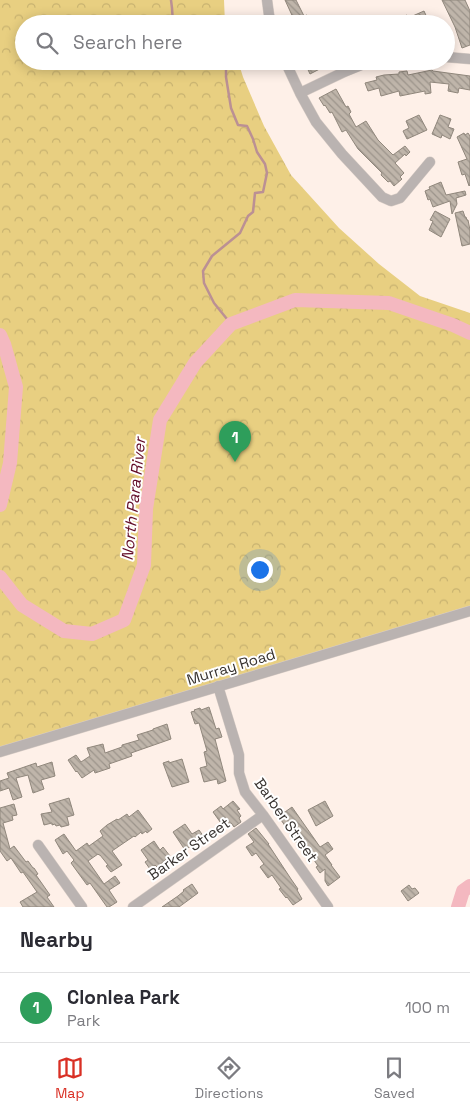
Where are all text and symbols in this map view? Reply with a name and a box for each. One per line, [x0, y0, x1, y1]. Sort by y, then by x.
search box [15, 15, 455, 70]
icon: search [33, 29, 61, 57]
text: Search here [73, 30, 183, 55]
pin: 1 [219, 421, 251, 462]
water label: North Para River [117, 435, 151, 561]
your location [247, 557, 273, 583]
street label: Murray Road [184, 644, 277, 689]
street label: Barber Street [250, 774, 322, 865]
street label: Barker Street [144, 813, 234, 884]
text: Nearby [20, 926, 93, 953]
text: Clonlea Park [67, 985, 180, 1010]
text: 1 [32, 997, 40, 1018]
text: 100 m [405, 997, 450, 1018]
text: Park [67, 1010, 100, 1031]
tab: Map [55, 1054, 84, 1102]
tab: Directions [195, 1054, 263, 1102]
tab: Saved [374, 1054, 415, 1102]

